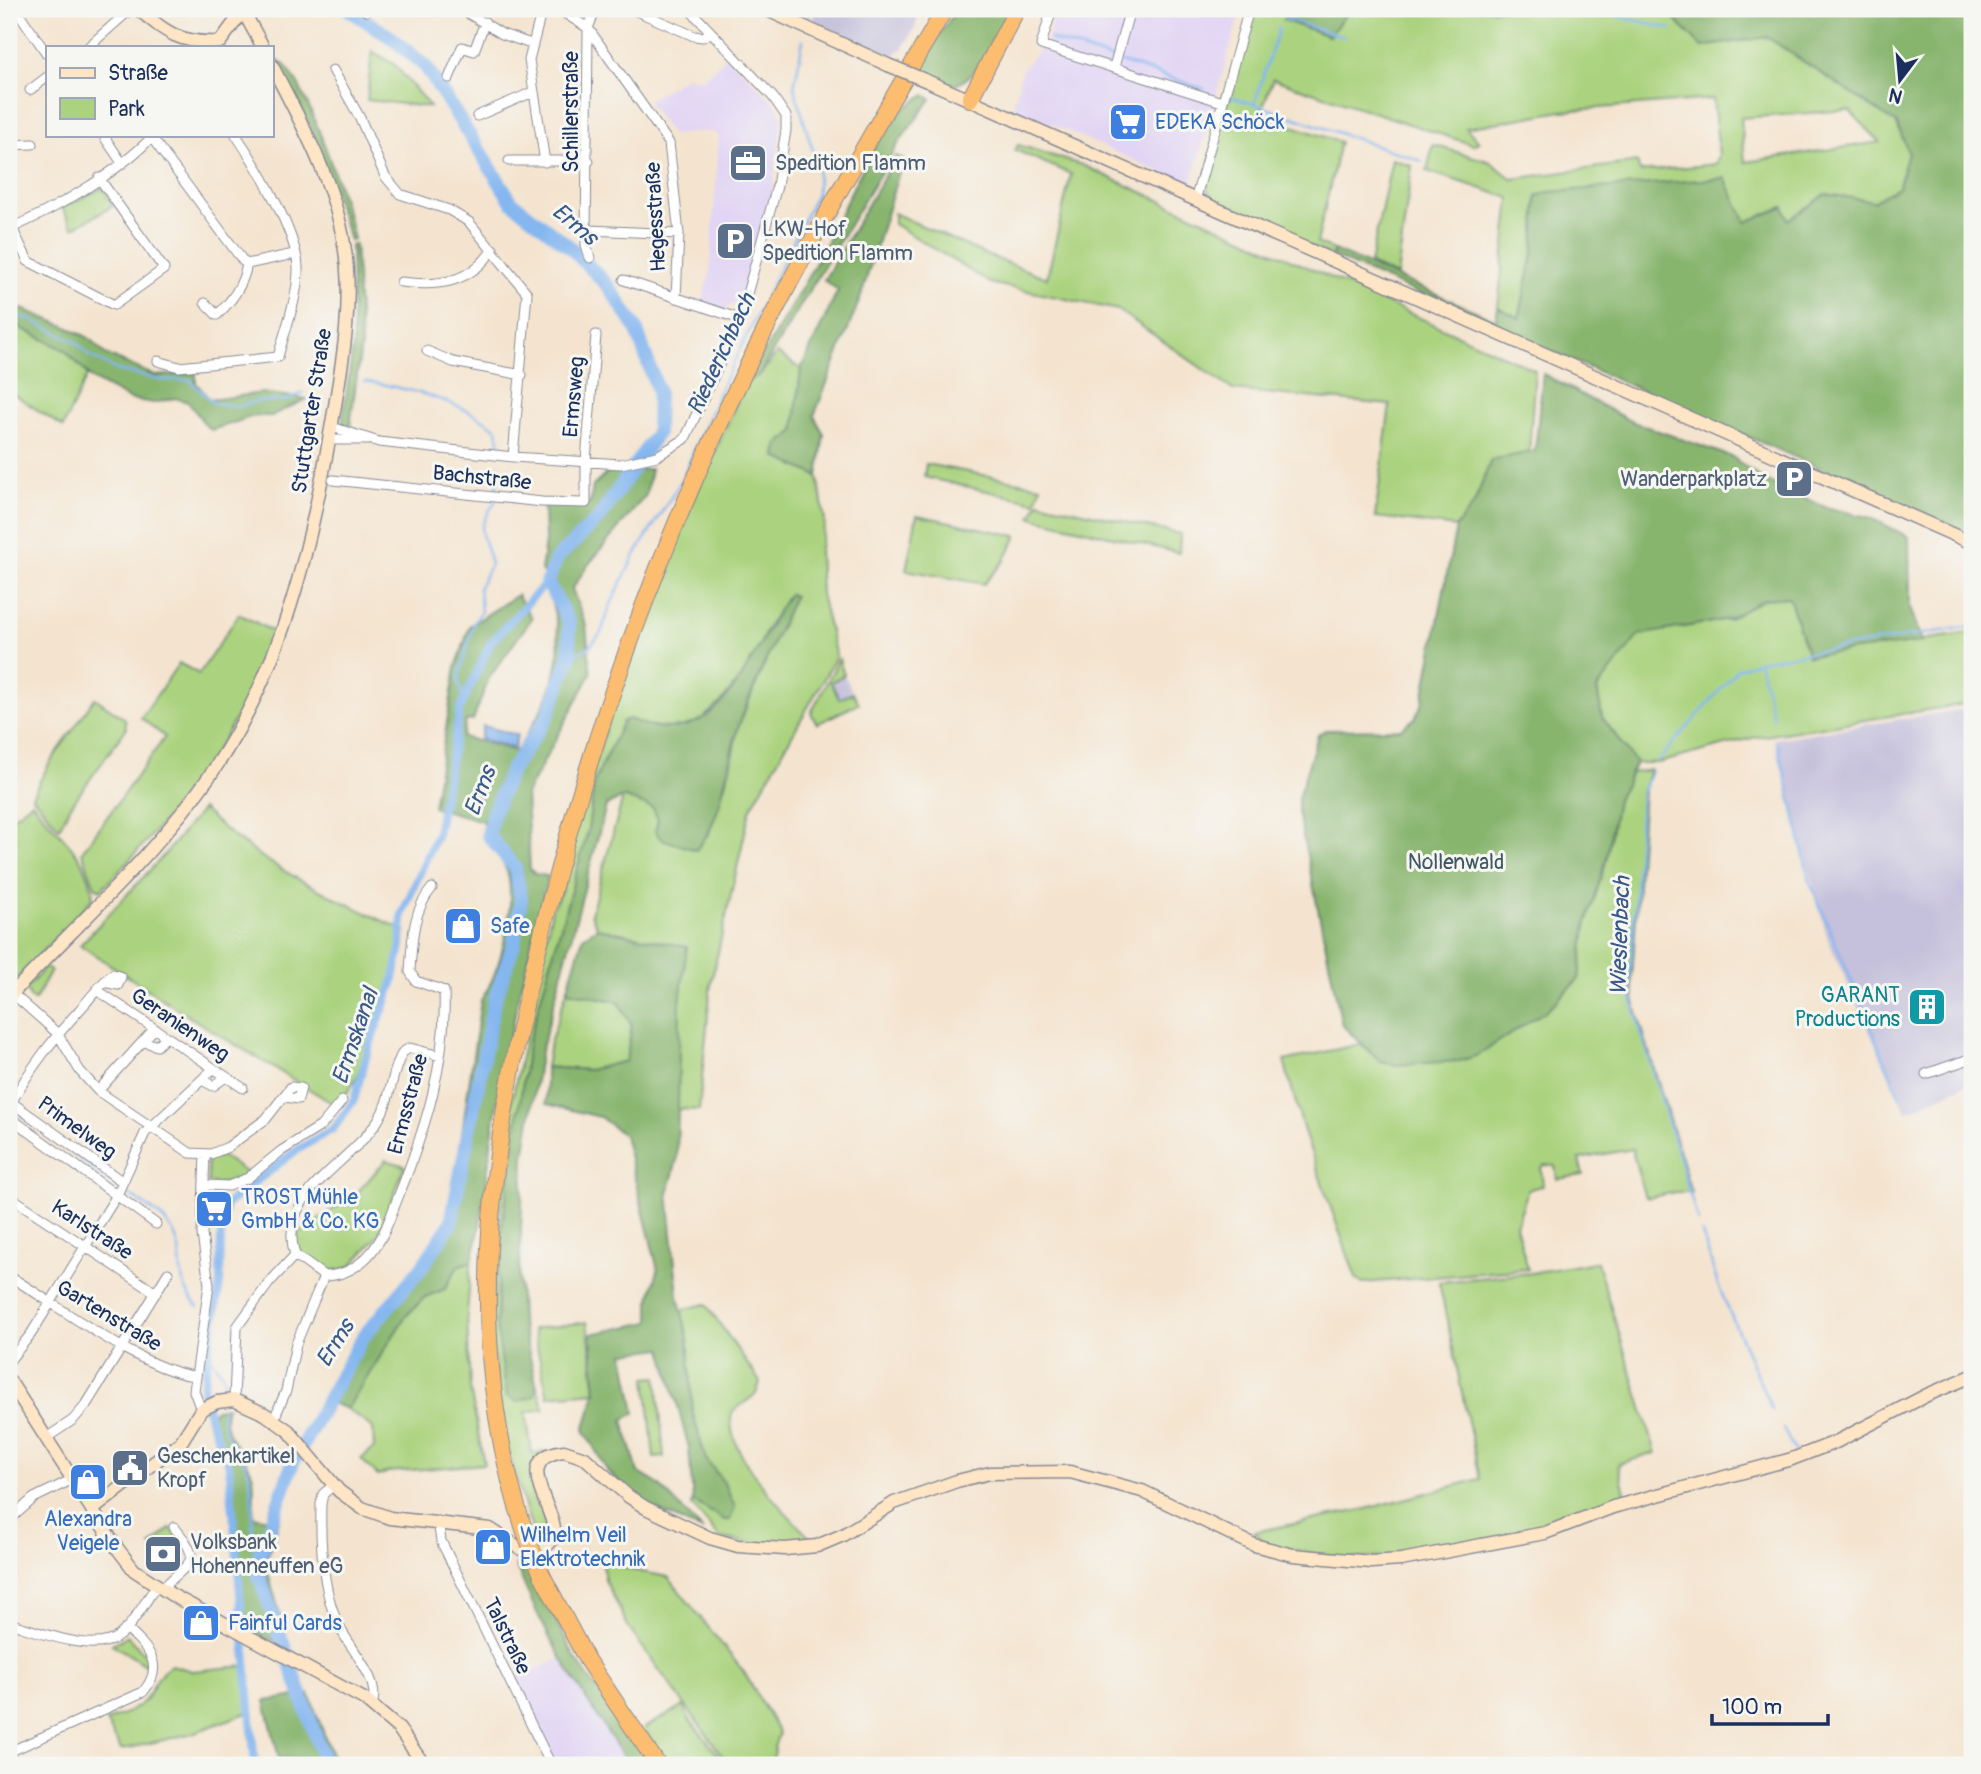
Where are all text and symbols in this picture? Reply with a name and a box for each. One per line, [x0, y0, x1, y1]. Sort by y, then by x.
legend [46, 46, 273, 136]
north arrow [1866, 46, 1936, 116]
street label: Schillerstraße [558, 51, 585, 173]
text: Straße [108, 60, 168, 87]
text: N [1886, 82, 1905, 109]
text: Park [108, 96, 145, 123]
supermarket icon: EDEKA Schöck [1107, 101, 1149, 143]
place label: EDEKA Schöck [1155, 109, 1285, 136]
office icon: Spedition Flamm [727, 142, 769, 184]
place label: Spedition Flamm [775, 150, 926, 177]
street label: Hegesstraße [640, 161, 672, 273]
water label: Erms [546, 197, 606, 253]
place label: LKW-Hof Spedition Flamm [762, 216, 913, 267]
parking icon: LKW-Hof Spedition Flamm [714, 220, 756, 262]
water label: Riederichbach [680, 287, 762, 419]
street label: Stuttgarter Straße [286, 326, 338, 495]
street label: Ermsweg [557, 355, 591, 439]
parking icon: Wanderparkplatz [1773, 458, 1815, 500]
street label: Bachstraße [431, 459, 533, 497]
place label: Wanderparkplatz [1620, 466, 1767, 493]
water label: Erms [457, 760, 504, 820]
park label: Nollenwald [1408, 849, 1504, 876]
water label: Wieslenbach [1603, 875, 1637, 996]
shop icon: Safe [442, 905, 484, 947]
place label: Safe [490, 913, 530, 940]
street label: Geranienweg [125, 982, 235, 1068]
water label: Ermskanal [325, 982, 386, 1088]
place label: GARANT Productions [1795, 982, 1901, 1033]
building icon: GARANT Productions [1906, 986, 1948, 1028]
street label: Ermsstraße [382, 1050, 435, 1157]
street label: Primelweg [32, 1090, 122, 1166]
place label: TROST Mühle GmbH & Co. KG [241, 1184, 379, 1235]
supermarket icon: TROST Mühle GmbH & Co. KG [193, 1188, 235, 1230]
street label: Karlstraße [46, 1194, 138, 1267]
street label: Gartenstraße [51, 1274, 167, 1358]
water label: Erms [309, 1312, 362, 1372]
place label: Geschenkartikel Kropf [157, 1443, 295, 1494]
public building icon: Geschenkartikel Kropf [109, 1447, 151, 1489]
shop icon: Alexandra Veigele [67, 1461, 109, 1503]
place label: Alexandra Veigele [44, 1506, 132, 1557]
place label: Wilhelm Veil Elektrotechnik [520, 1522, 646, 1573]
shop icon: Wilhelm Veil Elektrotechnik [472, 1526, 514, 1568]
place label: Volksbank Hohenneuffen eG [190, 1529, 343, 1580]
bank icon: Volksbank Hohenneuffen eG [142, 1533, 184, 1575]
street label: Talstraße [477, 1593, 537, 1679]
shop icon: Fainful Cards [180, 1602, 222, 1644]
place label: Fainful Cards [228, 1610, 342, 1637]
scale bar [1712, 1683, 1827, 1727]
text: 100 m [1722, 1694, 1782, 1721]

